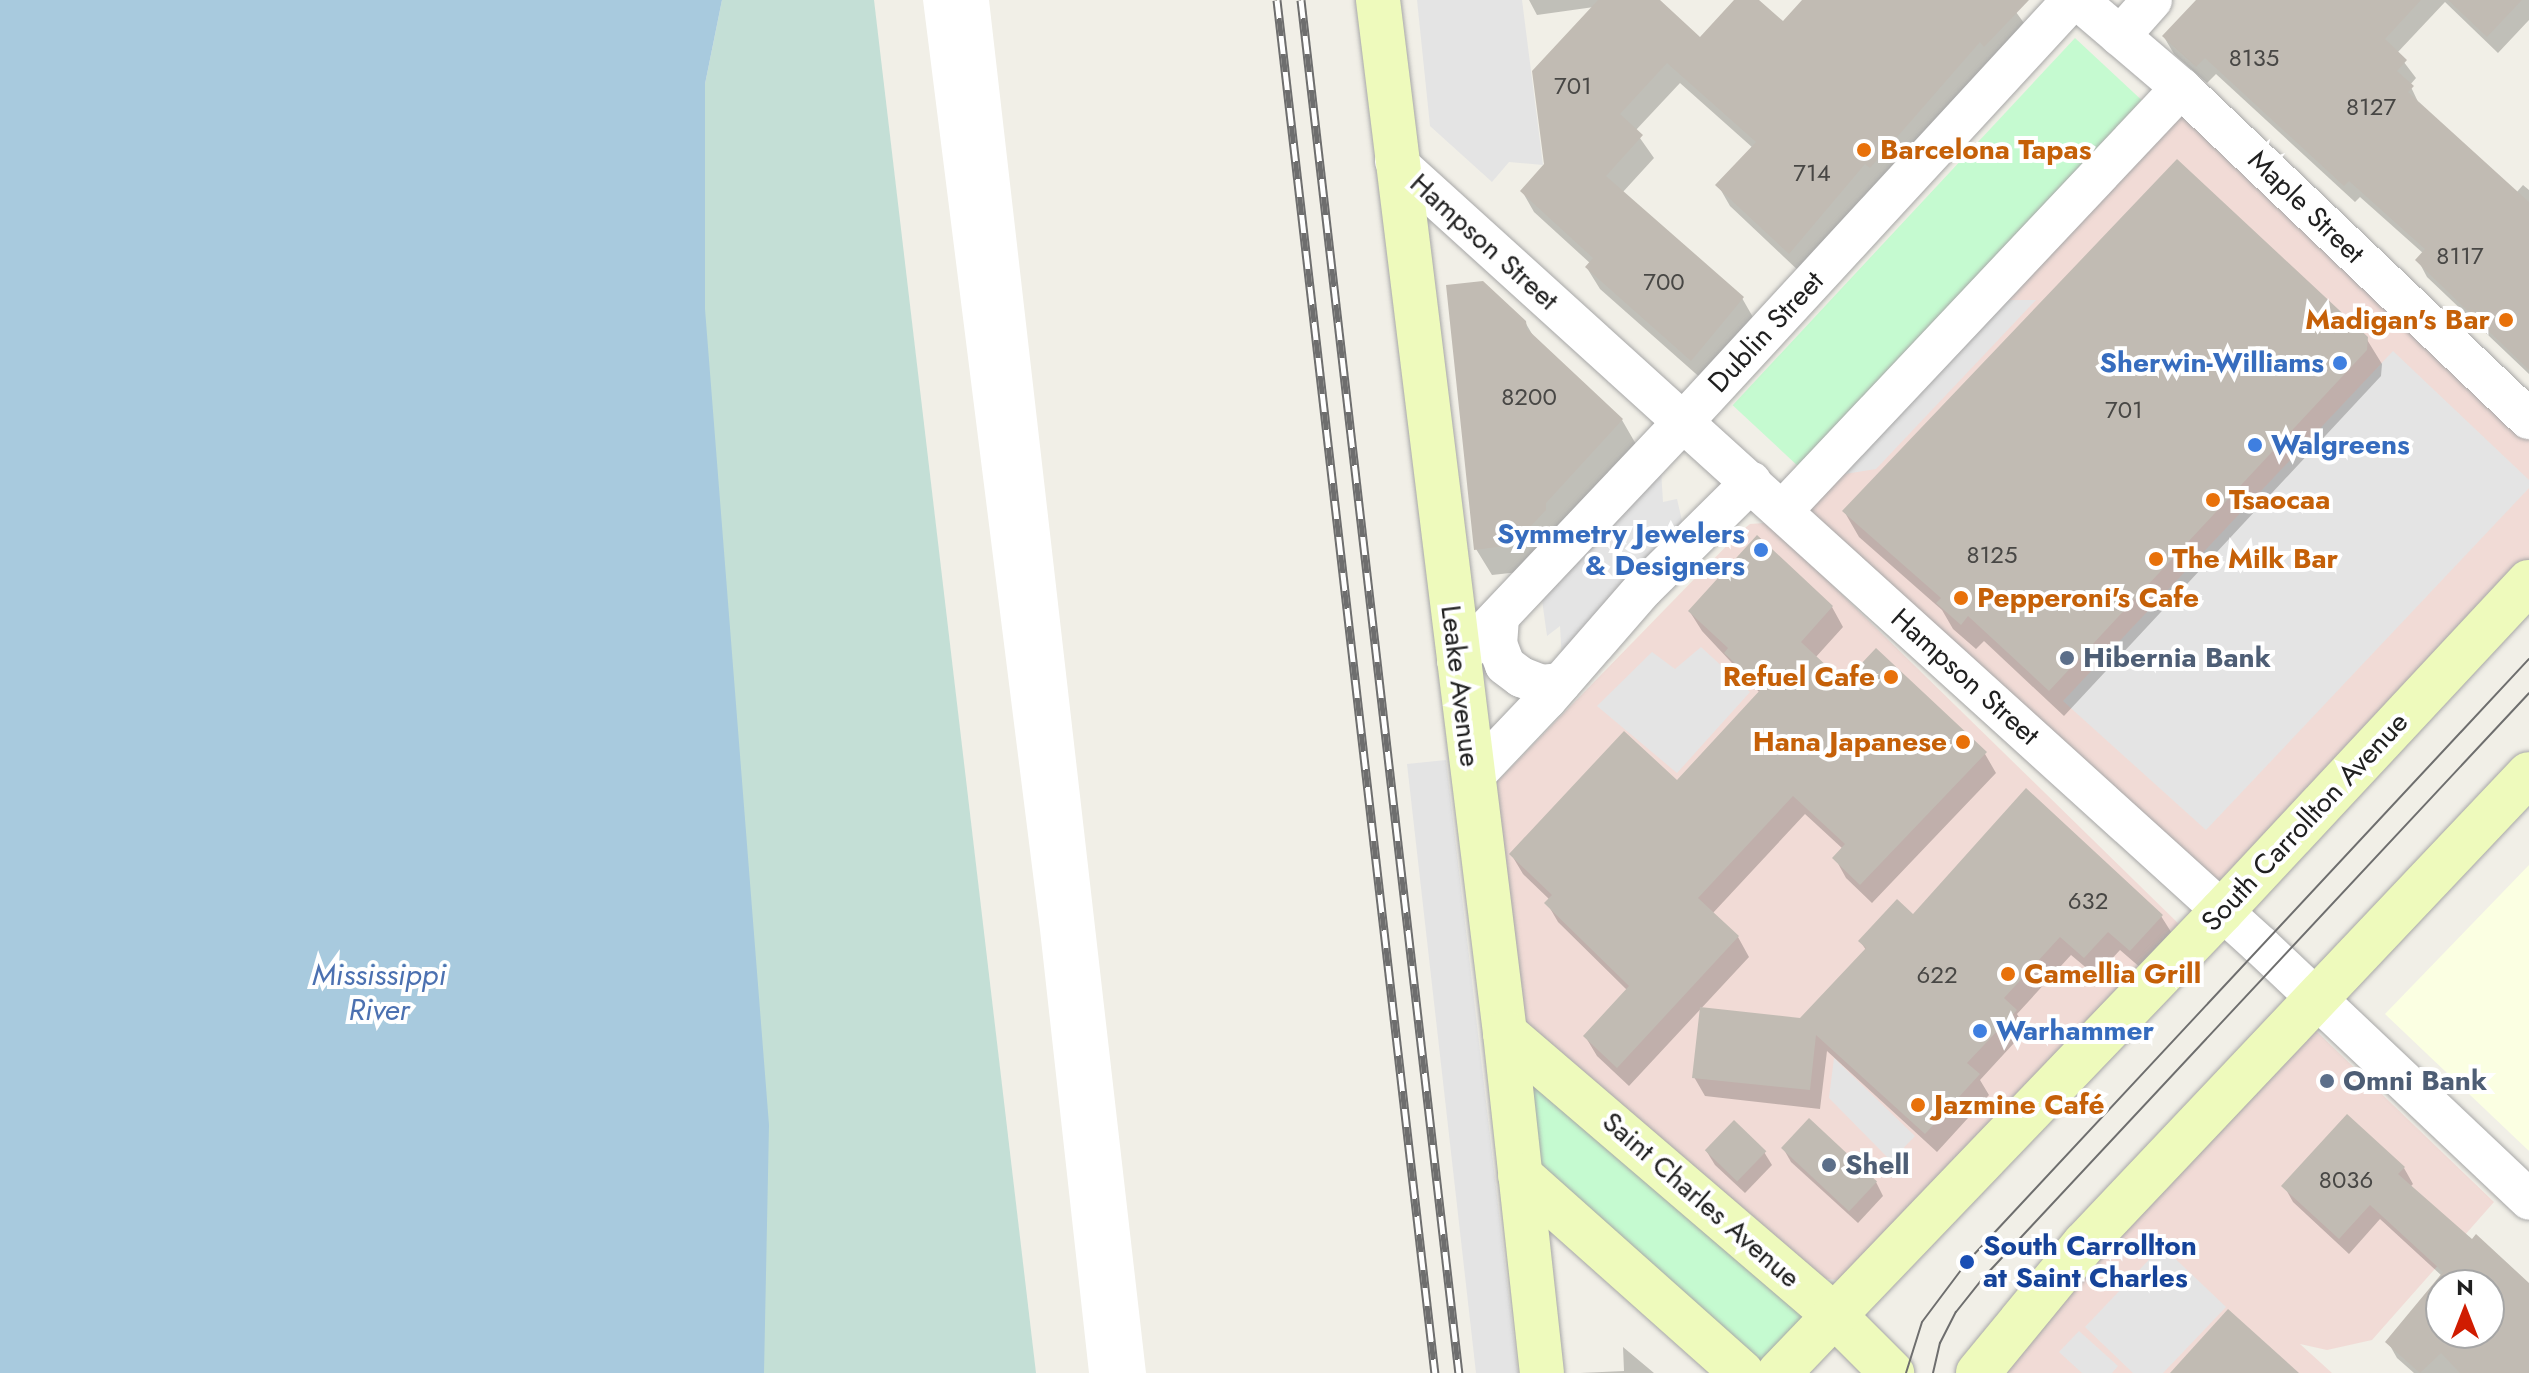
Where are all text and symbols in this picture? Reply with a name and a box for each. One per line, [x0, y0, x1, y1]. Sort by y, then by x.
house number: 8135 [2229, 44, 2279, 72]
house number: 701 [1554, 72, 1592, 100]
house number: 8127 [2346, 93, 2396, 121]
place label: Barcelona Tapas [1880, 133, 2091, 167]
marker: Barcelona Tapas [1855, 141, 1873, 159]
street label: Maple Street [2241, 143, 2371, 271]
house number: 714 [1793, 159, 1831, 187]
street label: Hampson Street [1403, 167, 1565, 317]
house number: 8117 [2436, 242, 2484, 270]
street label: Dublin Street [1701, 264, 1831, 400]
house number: 700 [1643, 268, 1685, 296]
place label: Madigan's Bar [2305, 303, 2490, 337]
marker: Madigan's Bar [2497, 311, 2515, 329]
place label: Sherwin-Williams [2100, 346, 2324, 380]
marker: Sherwin-Williams [2331, 354, 2349, 372]
house number: 8200 [1501, 383, 1557, 411]
house number: 701 [2105, 396, 2143, 424]
place label: Walgreens [2271, 428, 2410, 462]
marker: Walgreens [2246, 436, 2264, 454]
place label: Tsaocaa [2229, 483, 2330, 517]
marker: Tsaocaa [2204, 491, 2222, 509]
place label: Symmetry Jewelers & Designers [1497, 517, 1745, 583]
marker: Symmetry Jewelers & Designers [1752, 541, 1770, 559]
house number: 8125 [1966, 541, 2018, 569]
place label: The Milk Bar [2172, 542, 2338, 576]
marker: The Milk Bar [2147, 550, 2165, 568]
place label: Pepperoni's Cafe [1977, 581, 2199, 615]
marker: Pepperoni's Cafe [1952, 589, 1970, 607]
street label: Hampson Street [1884, 602, 2046, 752]
street label: Leake Avenue [1433, 603, 1487, 769]
place label: Hibernia Bank [2083, 641, 2271, 675]
marker: Hibernia Bank [2058, 649, 2076, 667]
place label: Refuel Cafe [1723, 660, 1875, 694]
marker: Refuel Cafe [1882, 668, 1900, 686]
street label: South Carrollton Avenue [2195, 706, 2415, 938]
place label: Hana Japanese [1753, 725, 1947, 759]
marker: Hana Japanese [1954, 733, 1972, 751]
house number: 632 [2068, 887, 2108, 915]
water label: Mississippi River [312, 957, 446, 1028]
place label: Camellia Grill [2024, 957, 2201, 991]
house number: 622 [1916, 961, 1958, 989]
marker: Camellia Grill [1999, 965, 2017, 983]
place label: Warhammer [1996, 1014, 2154, 1048]
marker: Warhammer [1971, 1022, 1989, 1040]
place label: Omni Bank [2343, 1064, 2487, 1098]
marker: Omni Bank [2318, 1072, 2336, 1090]
place label: Jazmine Café [1934, 1088, 2105, 1122]
marker: Jazmine Café [1909, 1096, 1927, 1114]
street label: Saint Charles Avenue [1595, 1105, 1807, 1295]
place label: Shell [1845, 1148, 1910, 1182]
marker: Shell [1820, 1156, 1838, 1174]
house number: 8036 [2319, 1166, 2373, 1194]
place label: South Carrollton at Saint Charles [1983, 1229, 2197, 1295]
marker: South Carrollton at Saint Charles [1958, 1253, 1976, 1271]
north arrow [2425, 1269, 2505, 1349]
text: N [2456, 1271, 2474, 1303]

